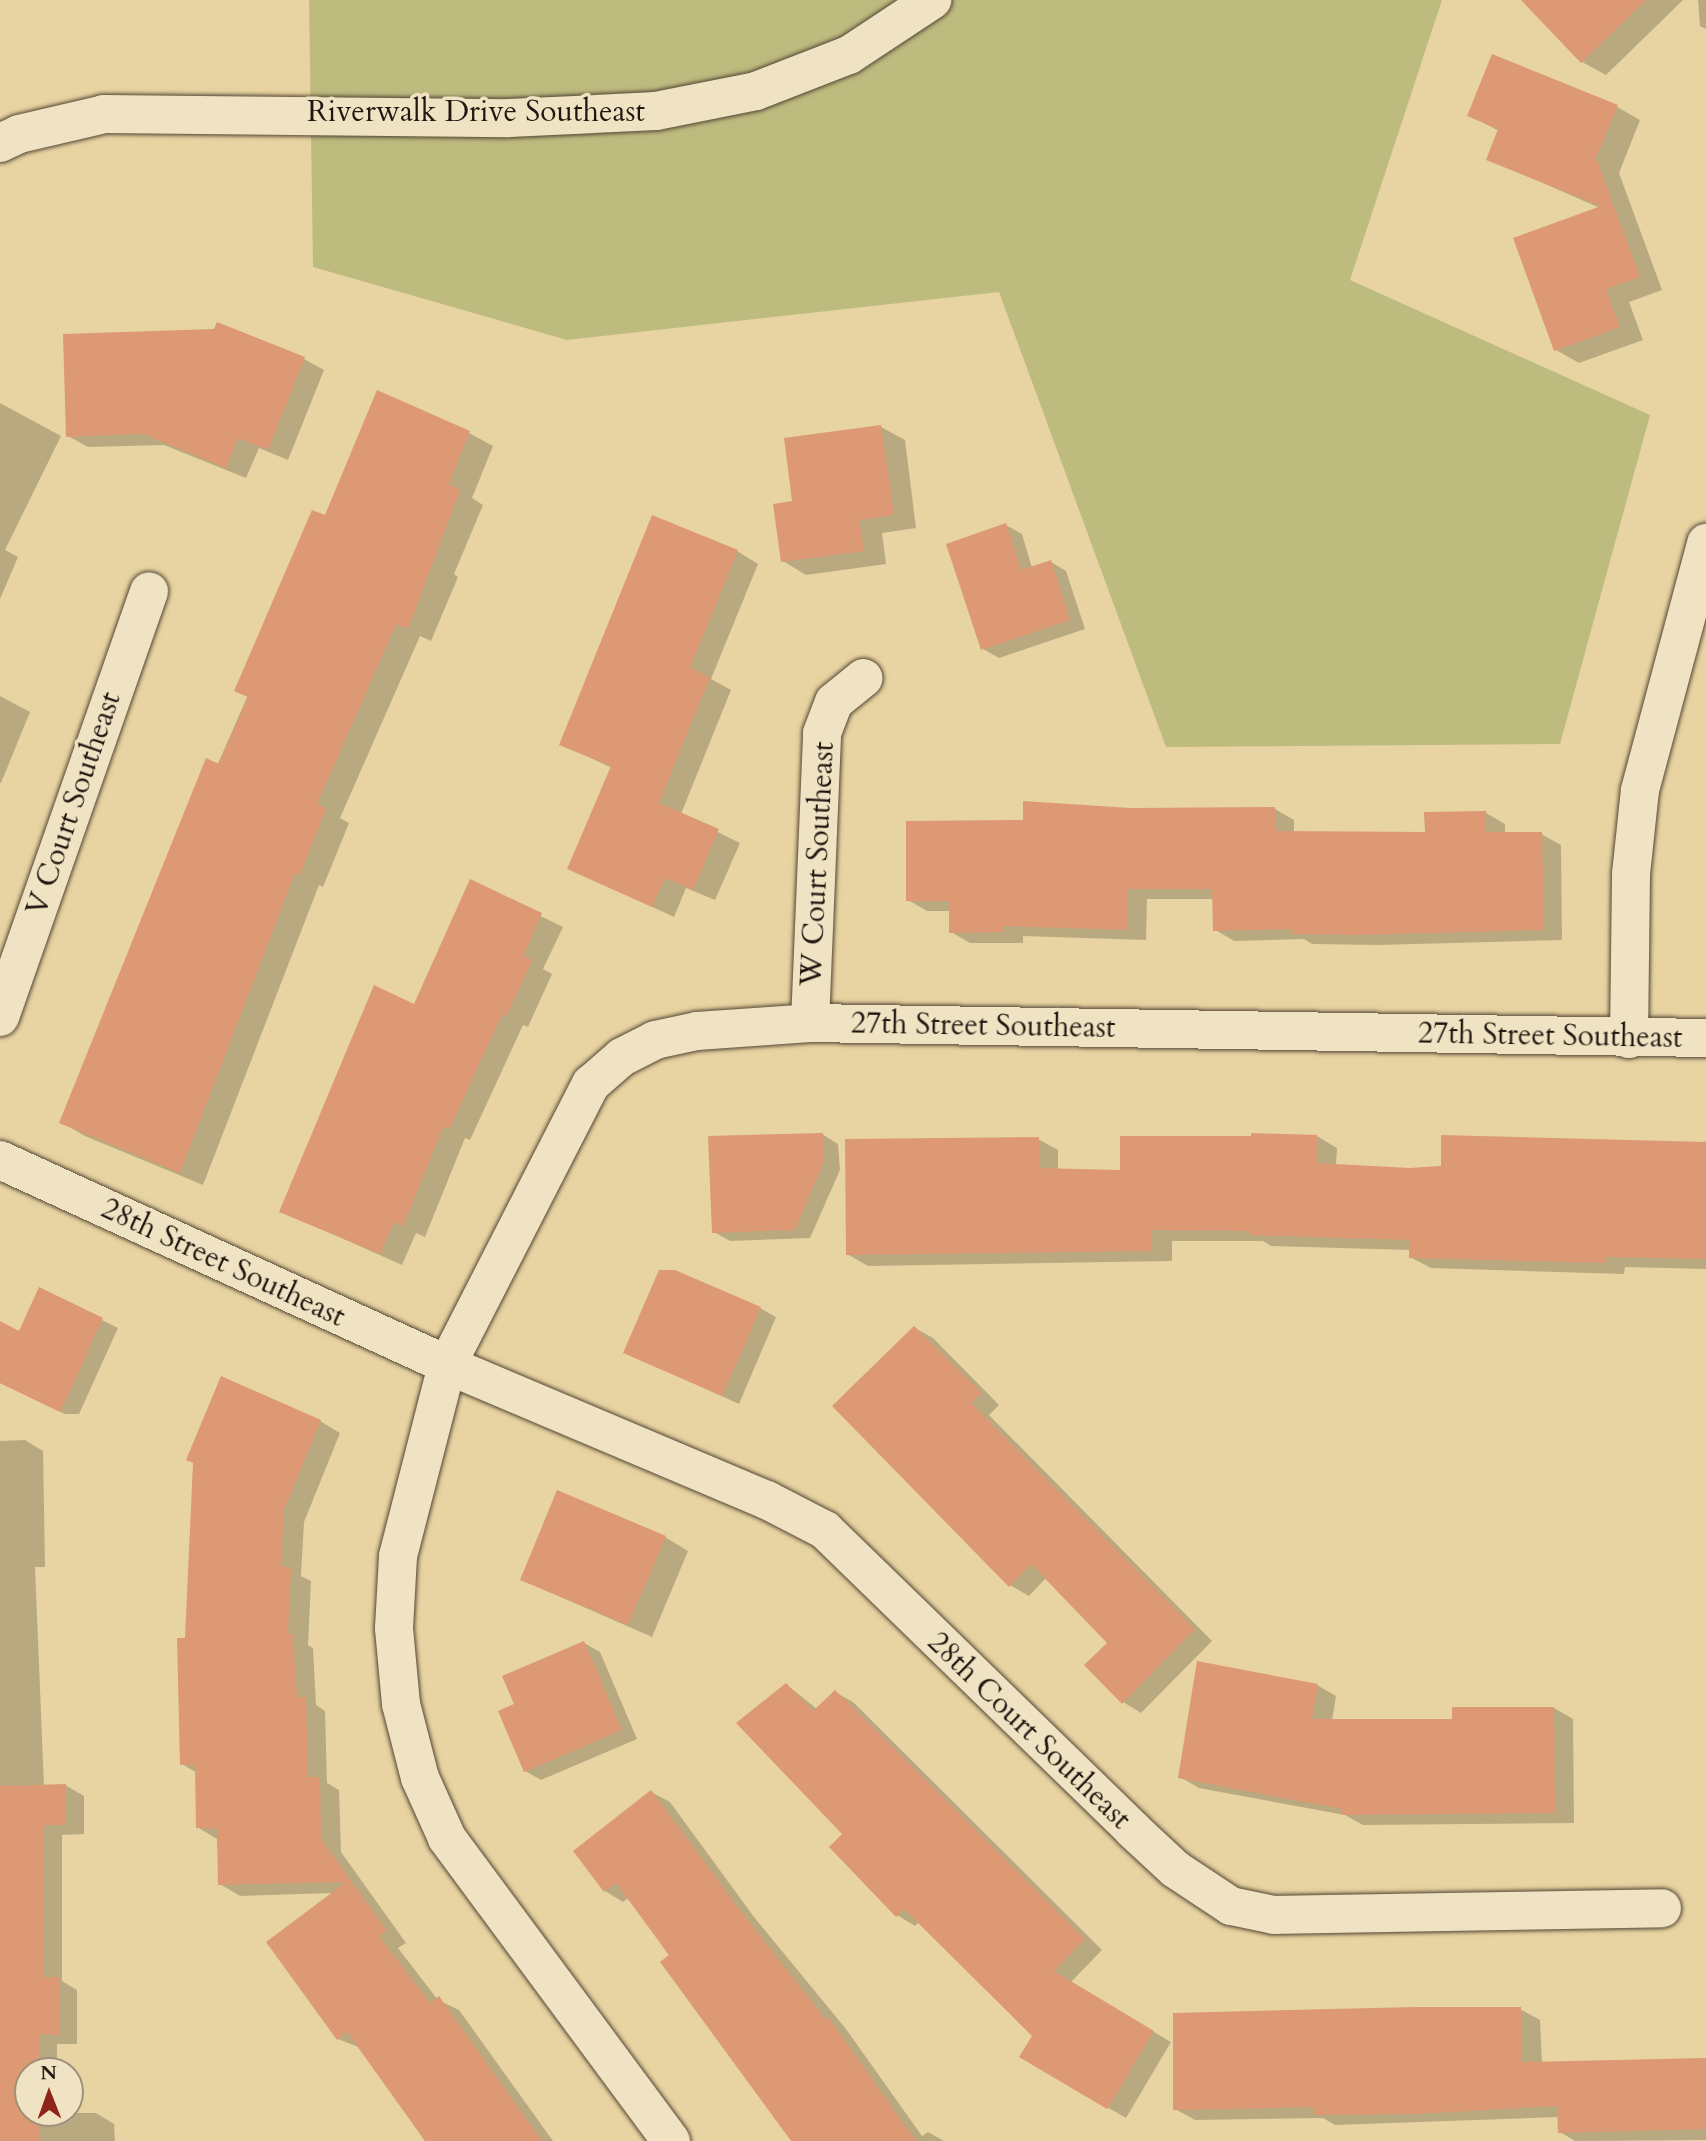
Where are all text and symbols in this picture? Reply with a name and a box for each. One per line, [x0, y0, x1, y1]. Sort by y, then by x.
street label: Riverwalk Drive Southeast [307, 94, 645, 130]
street label: V Court Southeast [19, 688, 129, 920]
street label: W Court Southeast [794, 741, 842, 987]
street label: 27th Street Southeast [850, 1006, 1116, 1046]
street label: 27th Street Southeast [1417, 1016, 1683, 1056]
street label: 28th Street Southeast [95, 1191, 351, 1335]
street label: 28th Court Southeast [920, 1625, 1138, 1837]
north arrow [14, 2057, 84, 2127]
text: N [40, 2060, 57, 2086]

